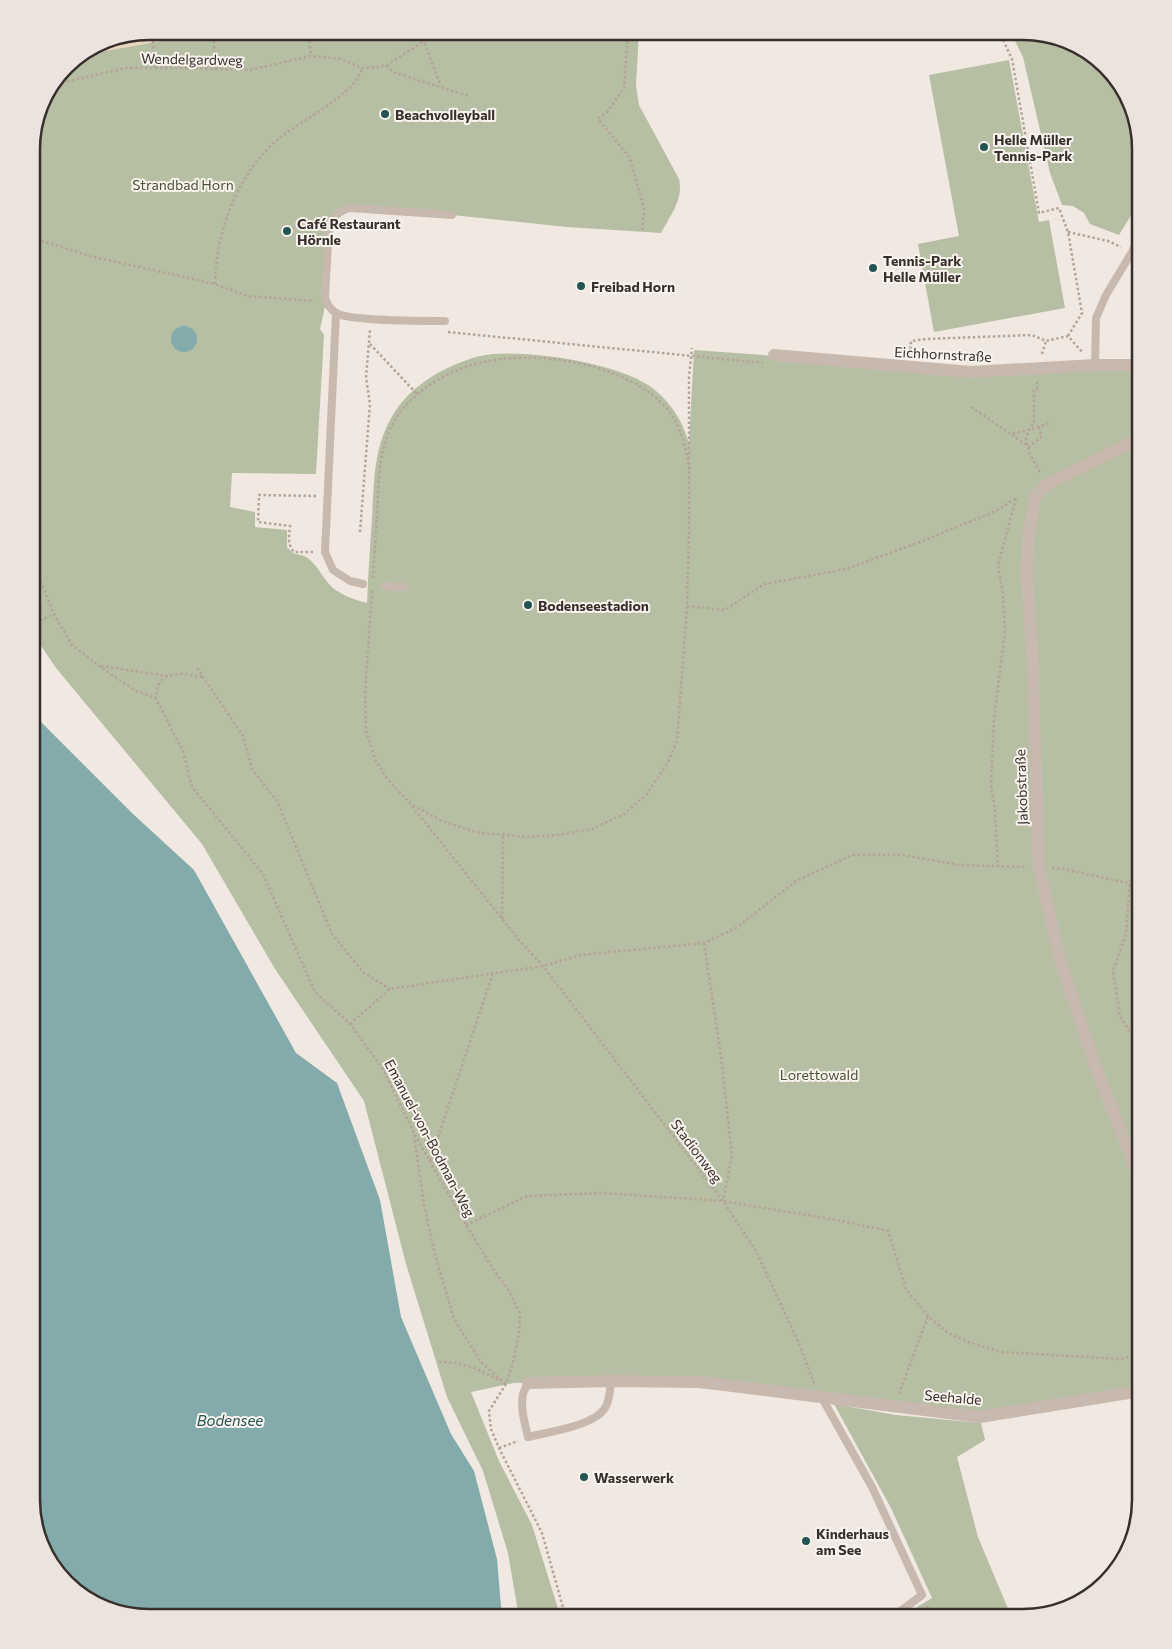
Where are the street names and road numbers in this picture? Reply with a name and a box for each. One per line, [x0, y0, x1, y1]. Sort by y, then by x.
street label: Wendelgardweg [141, 50, 244, 68]
street label: Eichhornstraße [894, 343, 992, 365]
street label: Jakobstraße [1011, 749, 1031, 825]
street label: Emanuel-von-Bodman-Weg [381, 1056, 479, 1220]
street label: Stadionweg [668, 1116, 727, 1186]
street label: Seehalde [924, 1386, 982, 1408]

